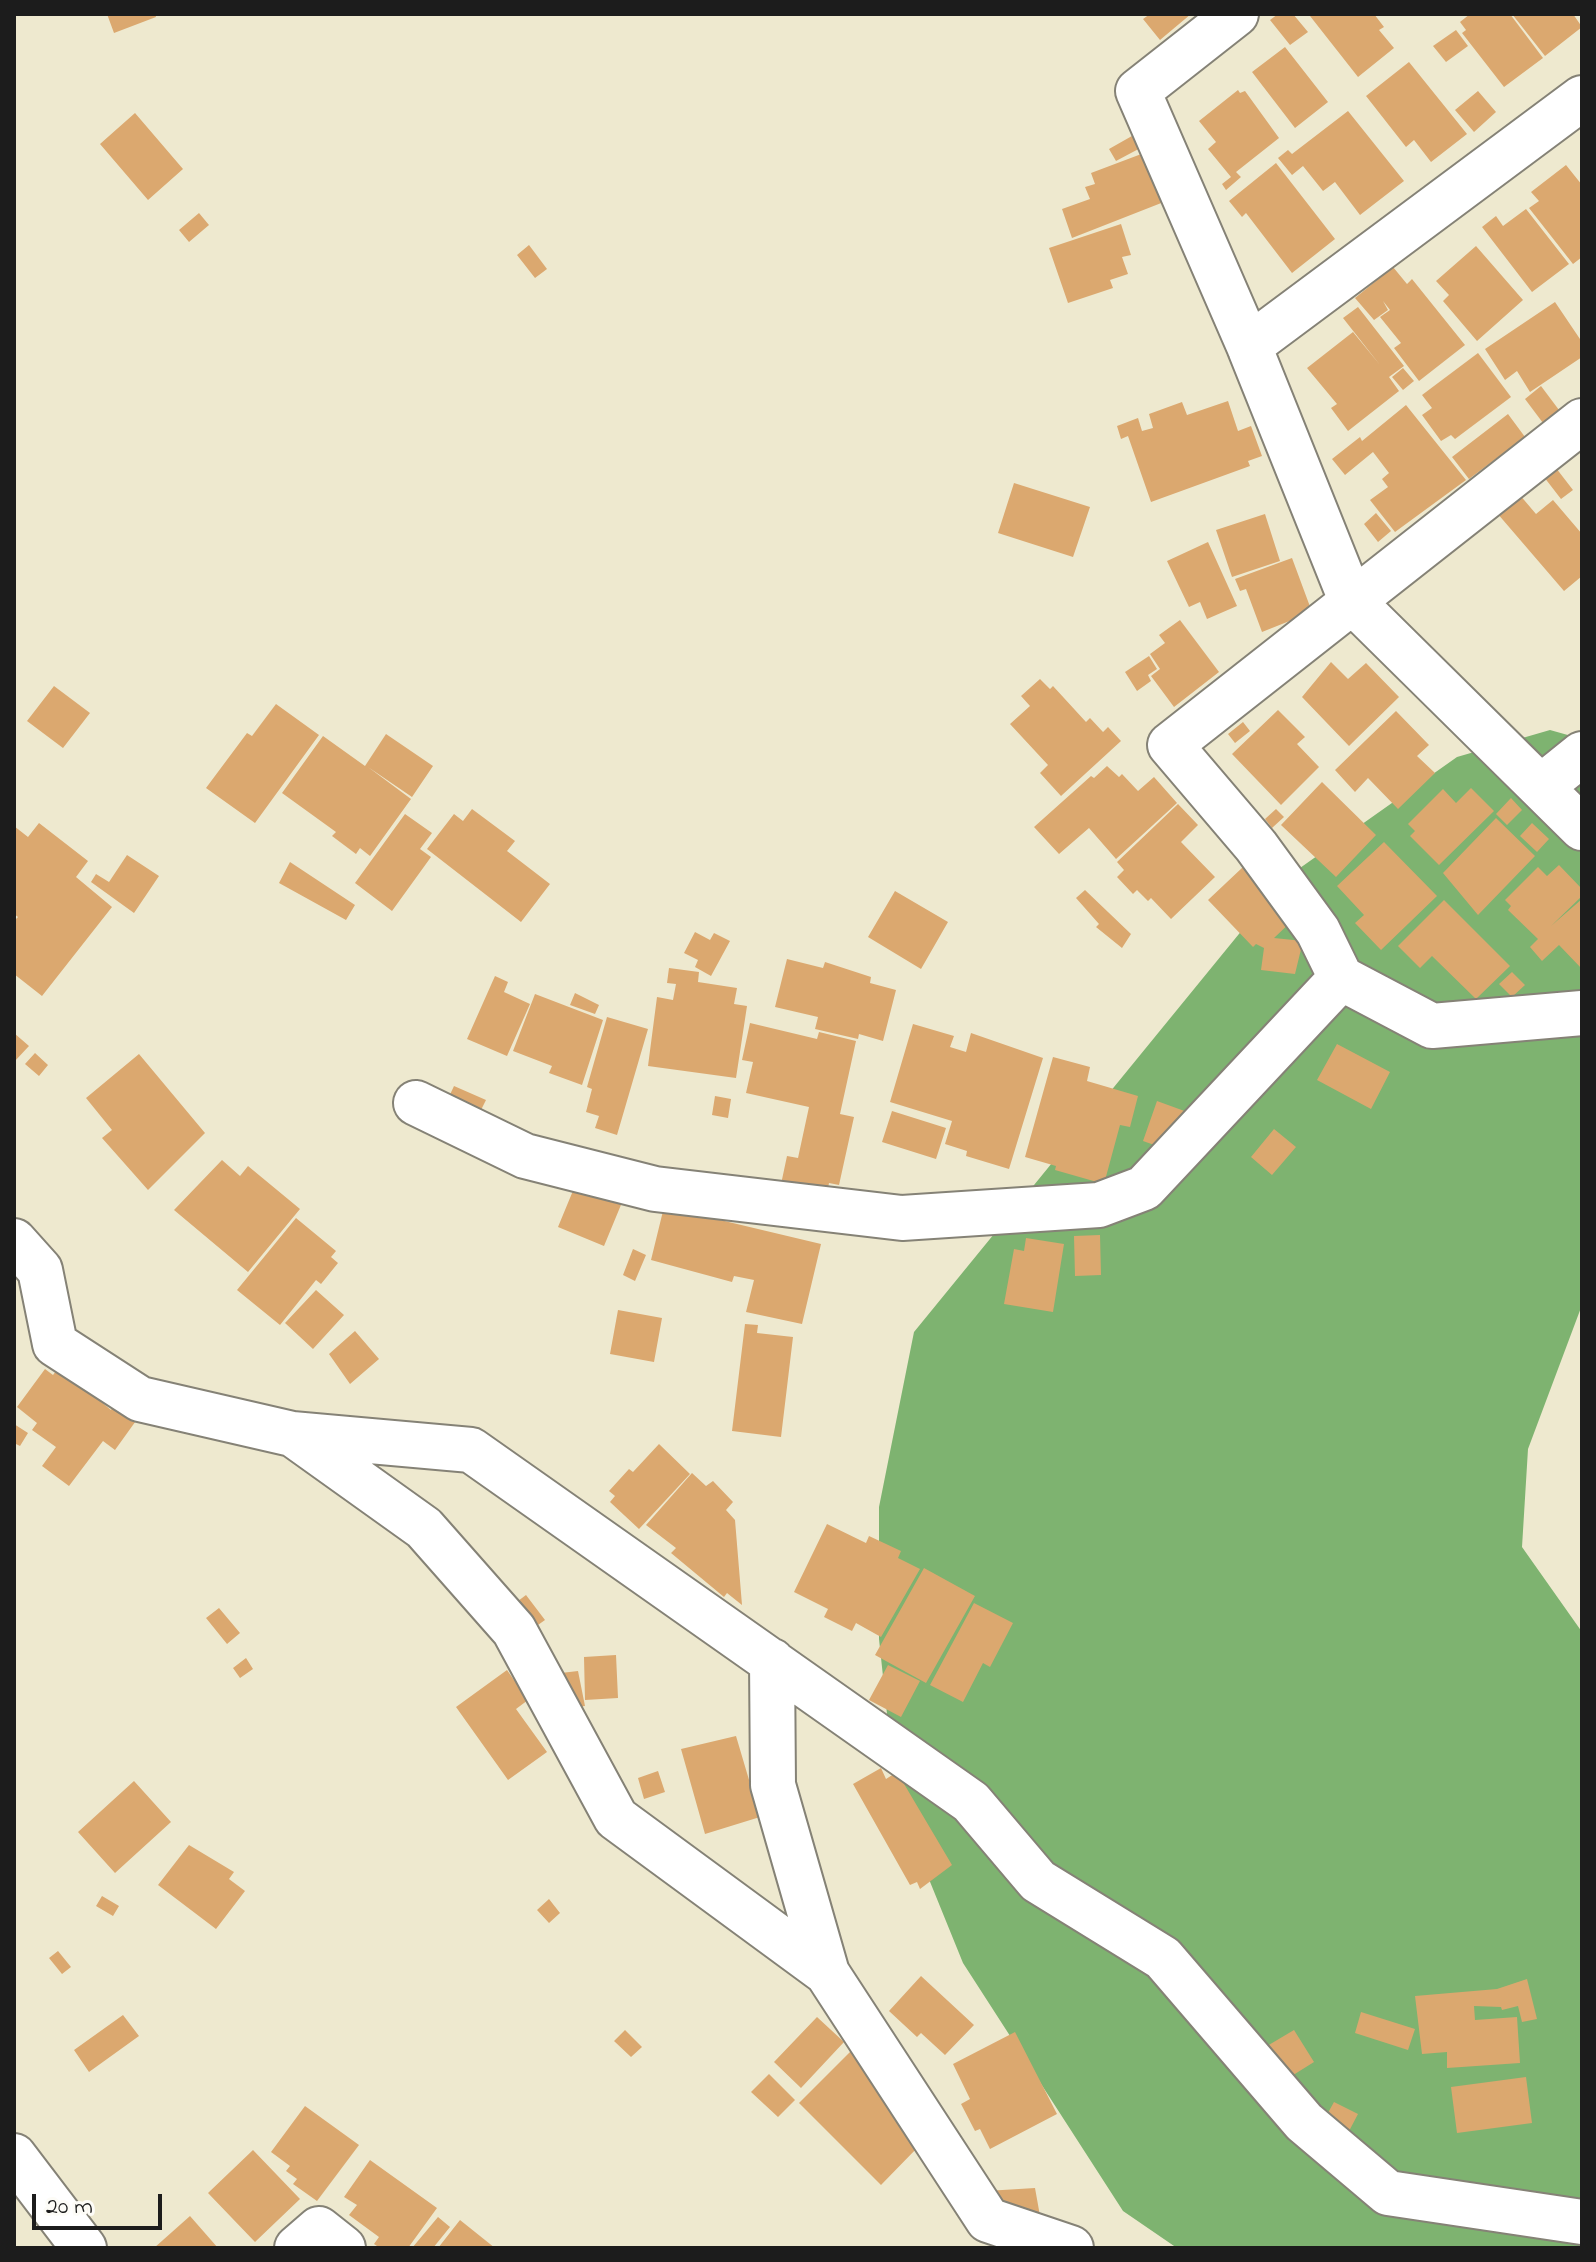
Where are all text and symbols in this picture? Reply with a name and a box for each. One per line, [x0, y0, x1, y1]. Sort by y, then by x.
scale bar [36, 2178, 166, 2228]
text: 20 m [46, 2190, 93, 2225]

